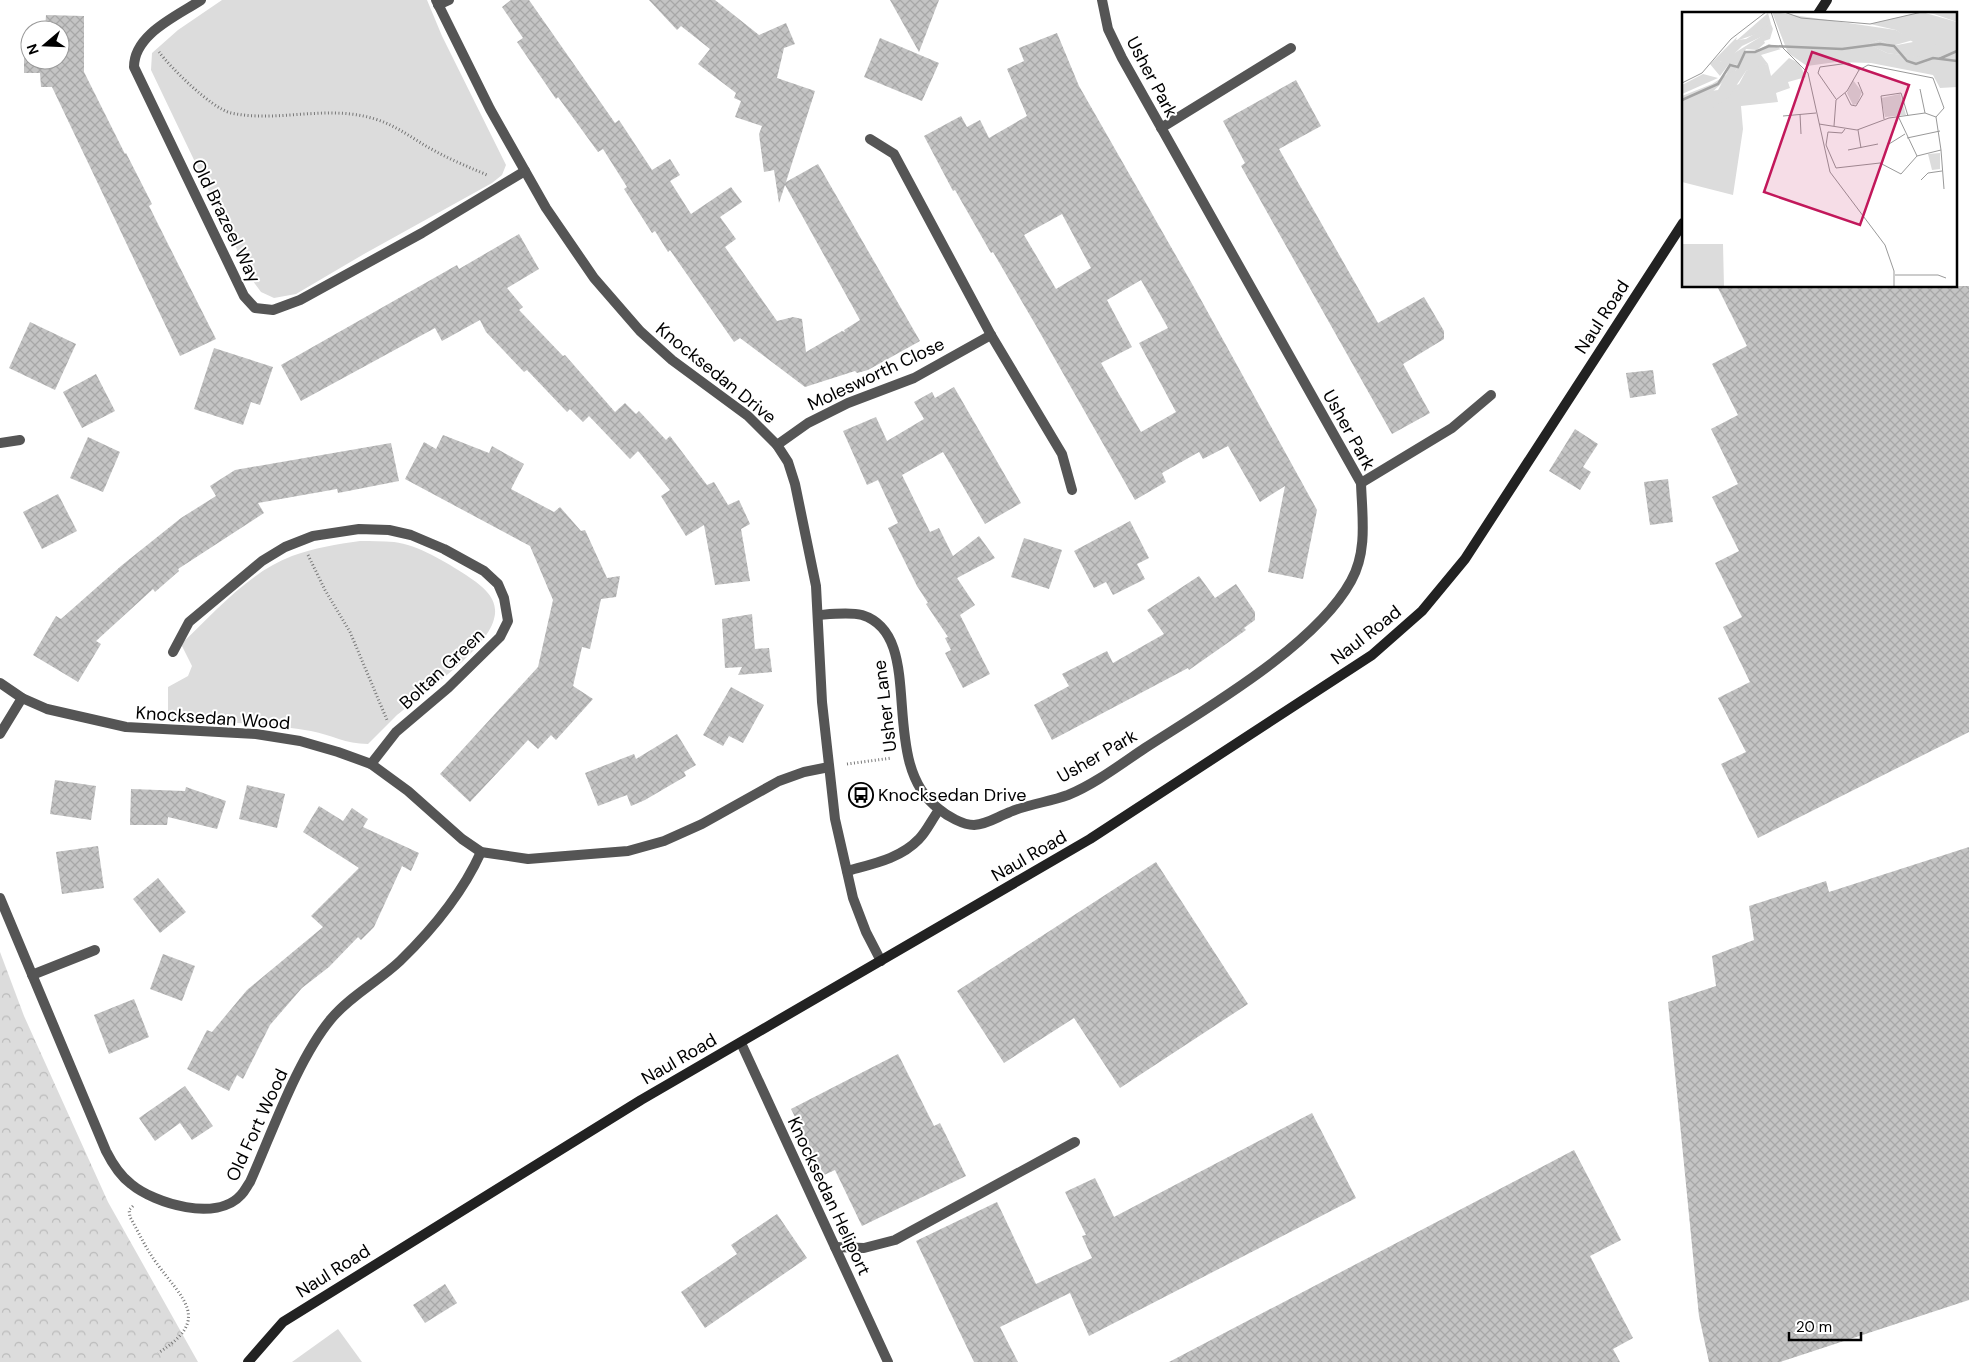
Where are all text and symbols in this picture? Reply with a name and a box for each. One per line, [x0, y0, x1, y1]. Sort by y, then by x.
inset map [1682, 12, 1956, 288]
north arrow [20, 20, 70, 70]
street label: Usher Park [1121, 32, 1183, 122]
text: N [23, 41, 43, 57]
street label: Old Brazeel Way [186, 155, 266, 287]
street label: Naul Road [1569, 276, 1635, 358]
street label: Knocksedan Drive [651, 317, 781, 429]
street label: Molesworth Close [804, 332, 948, 416]
street label: Usher Park [1317, 386, 1381, 474]
street label: Naul Road [1326, 600, 1406, 670]
street label: Boltan Green [394, 623, 490, 715]
street label: Usher Lane [867, 659, 903, 753]
street label: Knocksedan Wood [135, 701, 291, 735]
street label: Usher Park [1053, 724, 1141, 788]
bus stop icon: Knocksedan Drive [848, 782, 874, 808]
place label: Knocksedan Drive [878, 783, 1026, 807]
street label: Naul Road [987, 825, 1071, 887]
street label: Naul Road [637, 1028, 721, 1090]
street label: Old Fort Wood [220, 1065, 294, 1185]
street label: Knocksedan Heliport [782, 1113, 876, 1279]
street label: Naul Road [291, 1239, 375, 1303]
scale bar [1789, 1310, 1862, 1342]
text: 20 m [1796, 1317, 1832, 1337]

